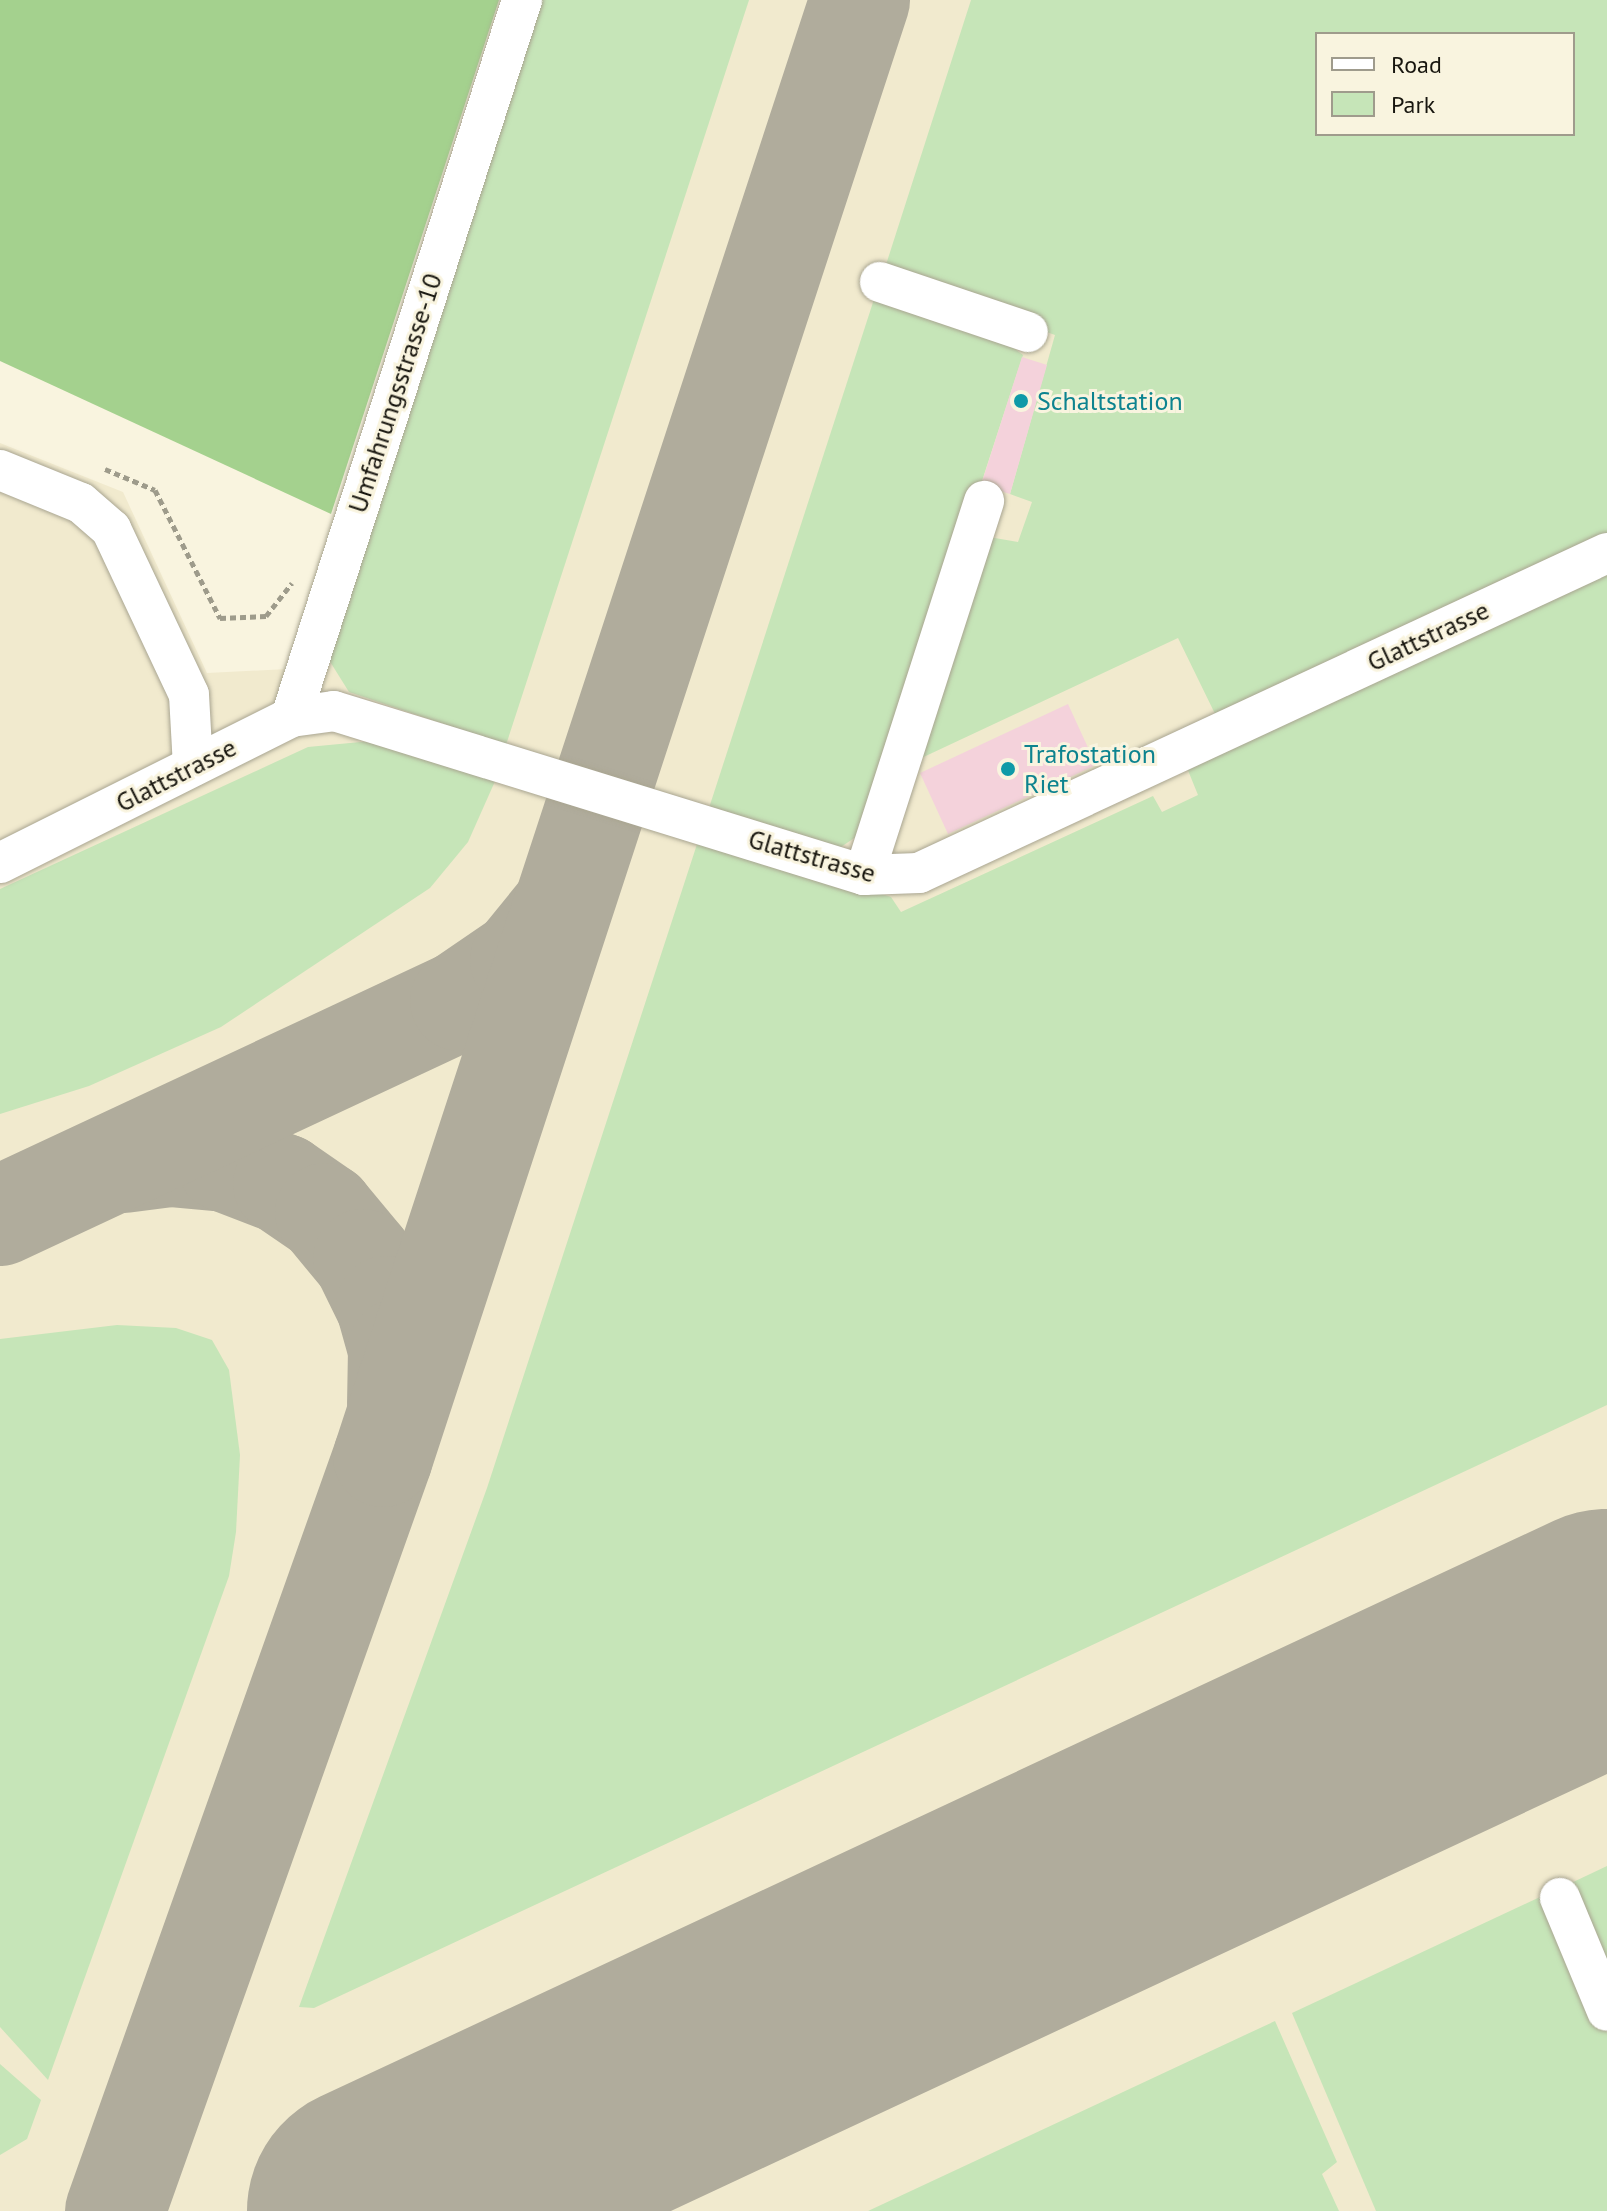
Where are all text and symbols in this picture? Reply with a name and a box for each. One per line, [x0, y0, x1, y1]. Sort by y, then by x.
legend [1315, 32, 1575, 136]
text: Road [1391, 49, 1442, 80]
text: Park [1391, 89, 1435, 120]
street label: Umfahrungsstrasse-10 [342, 269, 448, 517]
place label: Schaltstation [1037, 385, 1183, 417]
marker: Schaltstation [1012, 392, 1030, 410]
street label: Glattstrasse [1362, 594, 1494, 678]
street label: Glattstrasse [111, 731, 241, 819]
place label: Trafostation Riet [1024, 738, 1156, 800]
marker: Trafostation Riet [999, 760, 1017, 778]
street label: Glattstrasse [745, 823, 879, 889]

